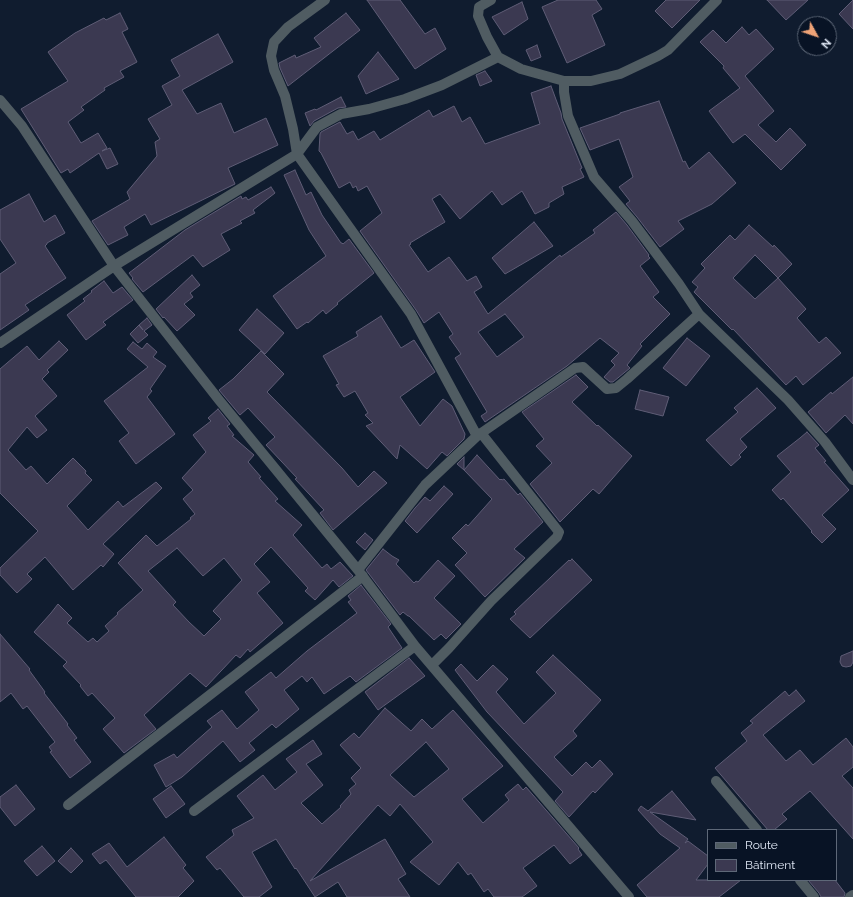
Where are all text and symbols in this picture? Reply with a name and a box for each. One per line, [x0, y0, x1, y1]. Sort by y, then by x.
north arrow [797, 16, 837, 56]
text: N [818, 36, 833, 51]
legend [707, 829, 837, 881]
text: Route [745, 838, 778, 852]
text: Bâtiment [745, 858, 795, 872]

